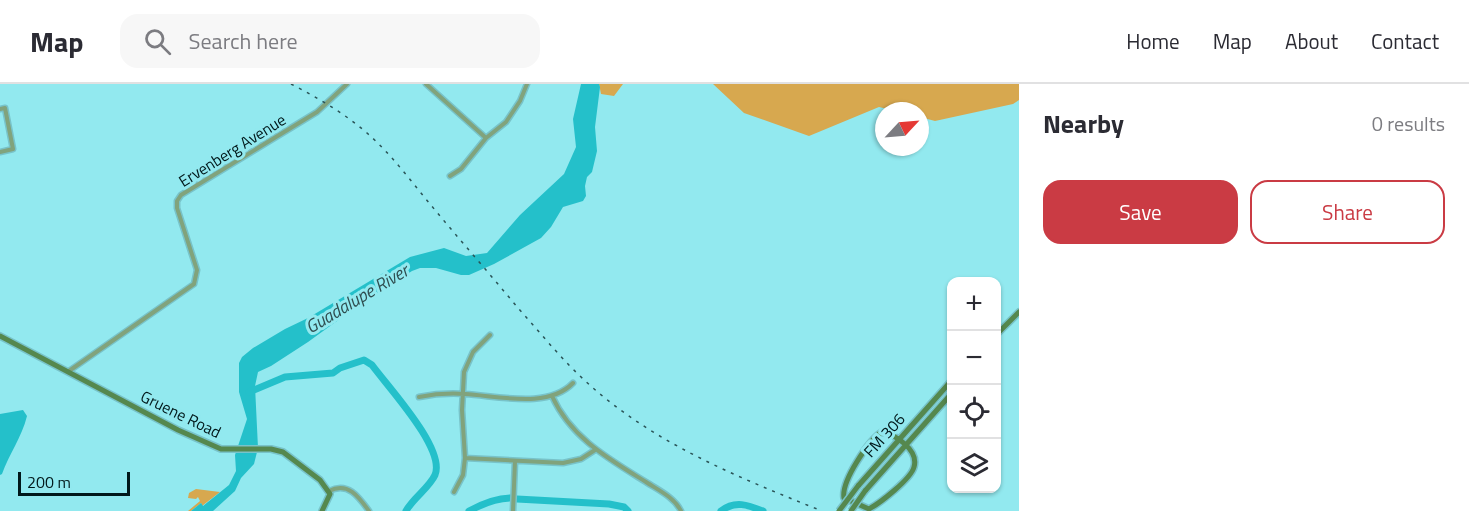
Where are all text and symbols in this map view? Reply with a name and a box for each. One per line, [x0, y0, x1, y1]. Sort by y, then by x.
search box [120, 14, 540, 68]
text: Map [30, 20, 84, 63]
text: Search here [189, 24, 298, 58]
icon: search [141, 25, 174, 58]
text: Home [1126, 25, 1180, 57]
text: Map [1213, 25, 1252, 57]
text: About [1285, 25, 1338, 57]
text: Contact [1371, 25, 1439, 57]
north arrow [875, 102, 929, 156]
text: Nearby [1043, 104, 1124, 143]
street label: Ervenberg Avenue [174, 107, 290, 193]
text: 0 results [1372, 108, 1445, 139]
button: Save [1043, 180, 1238, 244]
button: Share [1250, 180, 1445, 244]
water label: Guadalupe River [300, 256, 415, 340]
map controls [947, 277, 1001, 493]
button: + [947, 277, 1001, 331]
button: − [947, 331, 1001, 385]
street label: Gruene Road [137, 384, 225, 444]
button: locate [947, 385, 1001, 439]
street label: FM 306 [858, 408, 910, 462]
button: layers [947, 439, 1001, 493]
scale bar [18, 469, 130, 496]
text: 200 m [27, 470, 71, 494]

